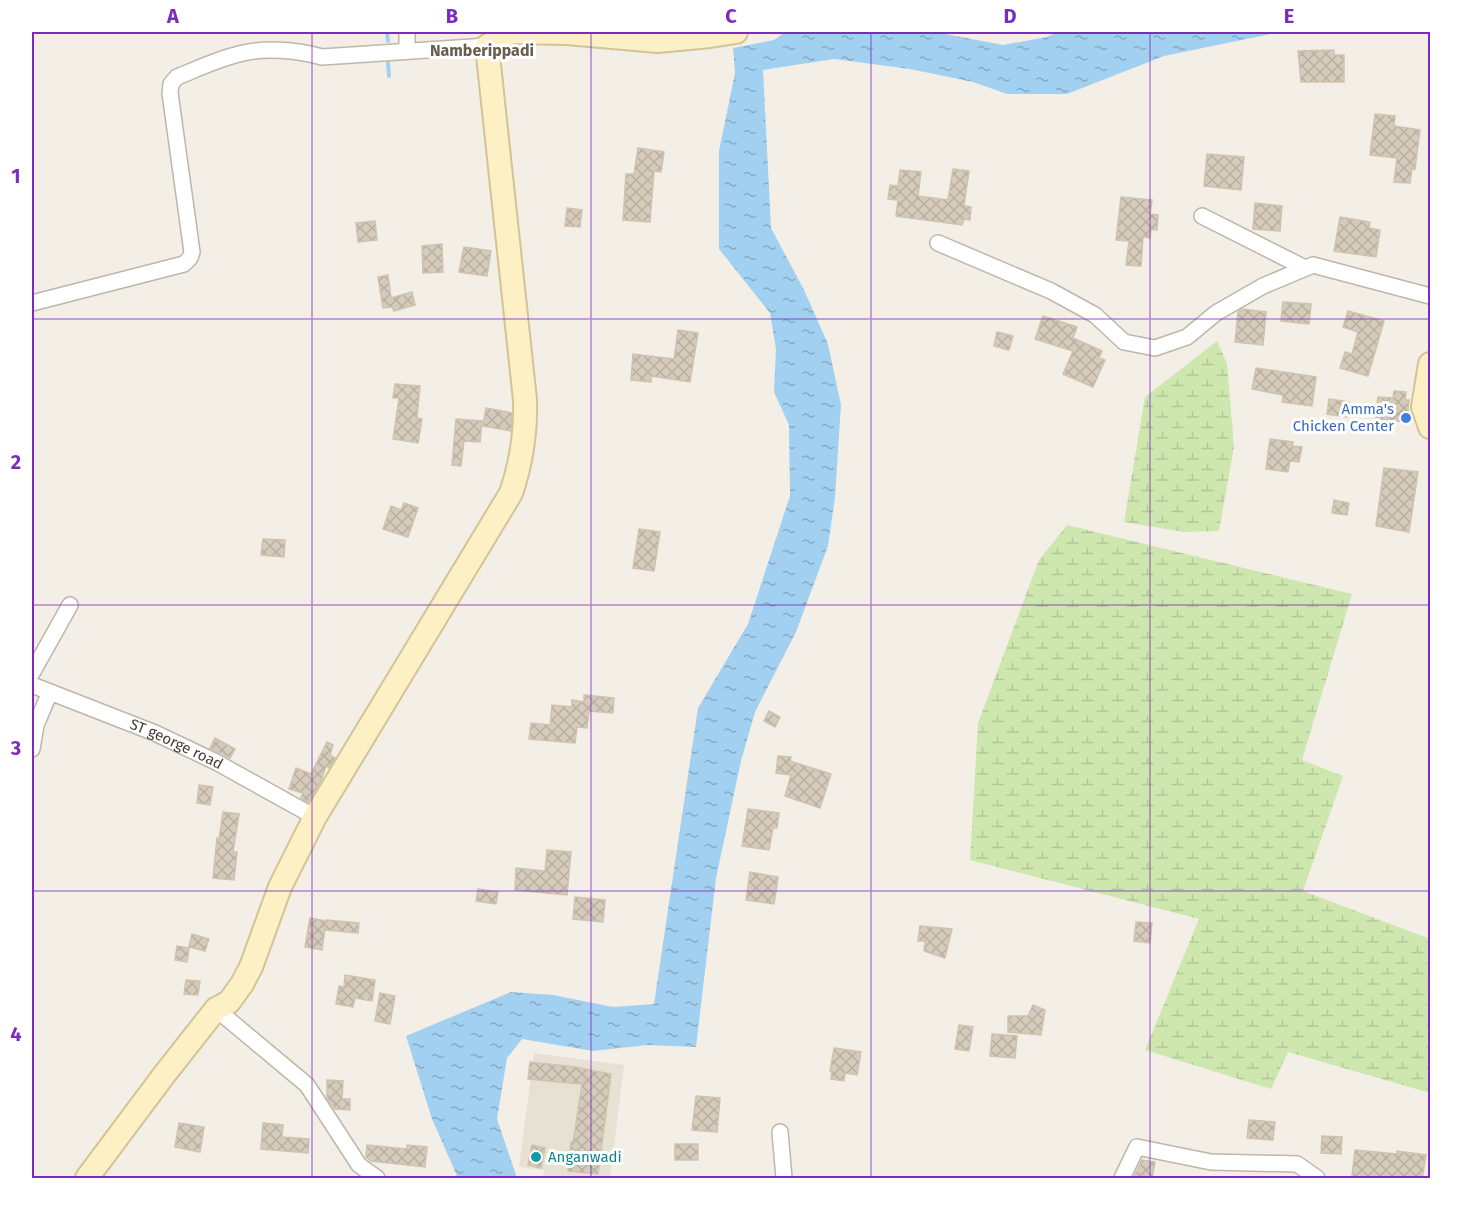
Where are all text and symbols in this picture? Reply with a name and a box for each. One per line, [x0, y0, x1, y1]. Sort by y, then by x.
text: A [166, 4, 180, 28]
text: B [446, 4, 458, 28]
text: C [725, 4, 737, 28]
text: D [1003, 4, 1017, 28]
text: E [1284, 4, 1294, 28]
district label: Namberippadi [430, 41, 534, 60]
text: 1 [11, 164, 21, 188]
place label: Amma's Chicken Center [1293, 400, 1394, 435]
marker: Amma's Chicken Center [1399, 411, 1413, 425]
text: 2 [11, 450, 21, 474]
street label: ST george road [127, 715, 226, 773]
text: 3 [10, 736, 21, 760]
text: 4 [10, 1022, 22, 1046]
place label: Anganwadi [548, 1148, 622, 1166]
marker: Anganwadi [529, 1150, 543, 1164]

